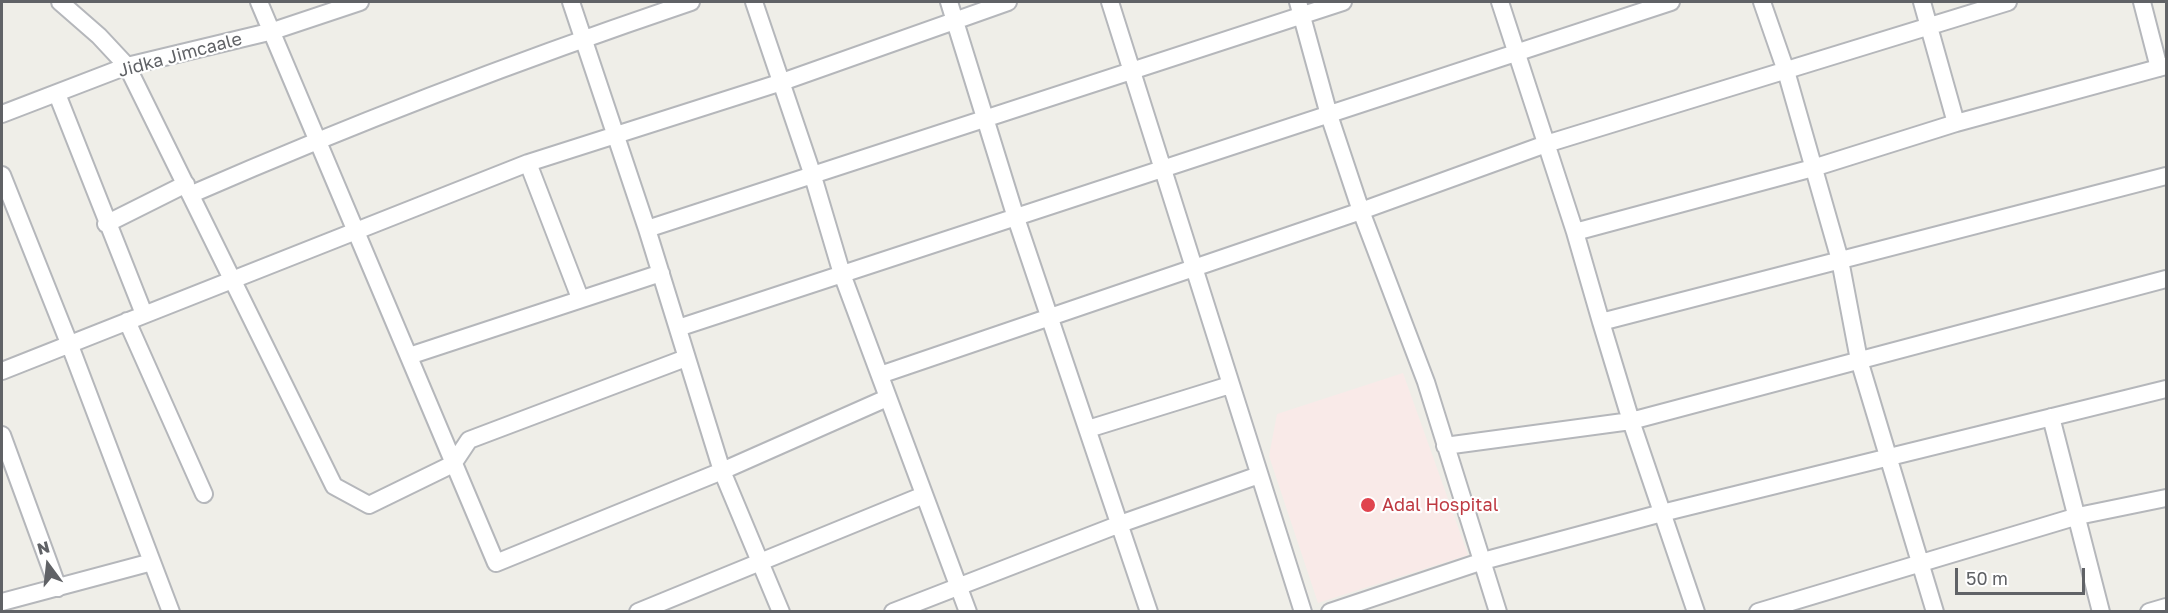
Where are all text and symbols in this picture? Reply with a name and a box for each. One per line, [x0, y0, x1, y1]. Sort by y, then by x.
street label: Jidka Jimcaale [116, 28, 244, 82]
place label: Adal Hospital [1382, 494, 1498, 516]
marker: Adal Hospital [1359, 496, 1377, 514]
north arrow [18, 535, 78, 595]
text: N [35, 536, 52, 559]
scale bar [1958, 556, 2088, 594]
text: 50 m [1966, 567, 2008, 589]

